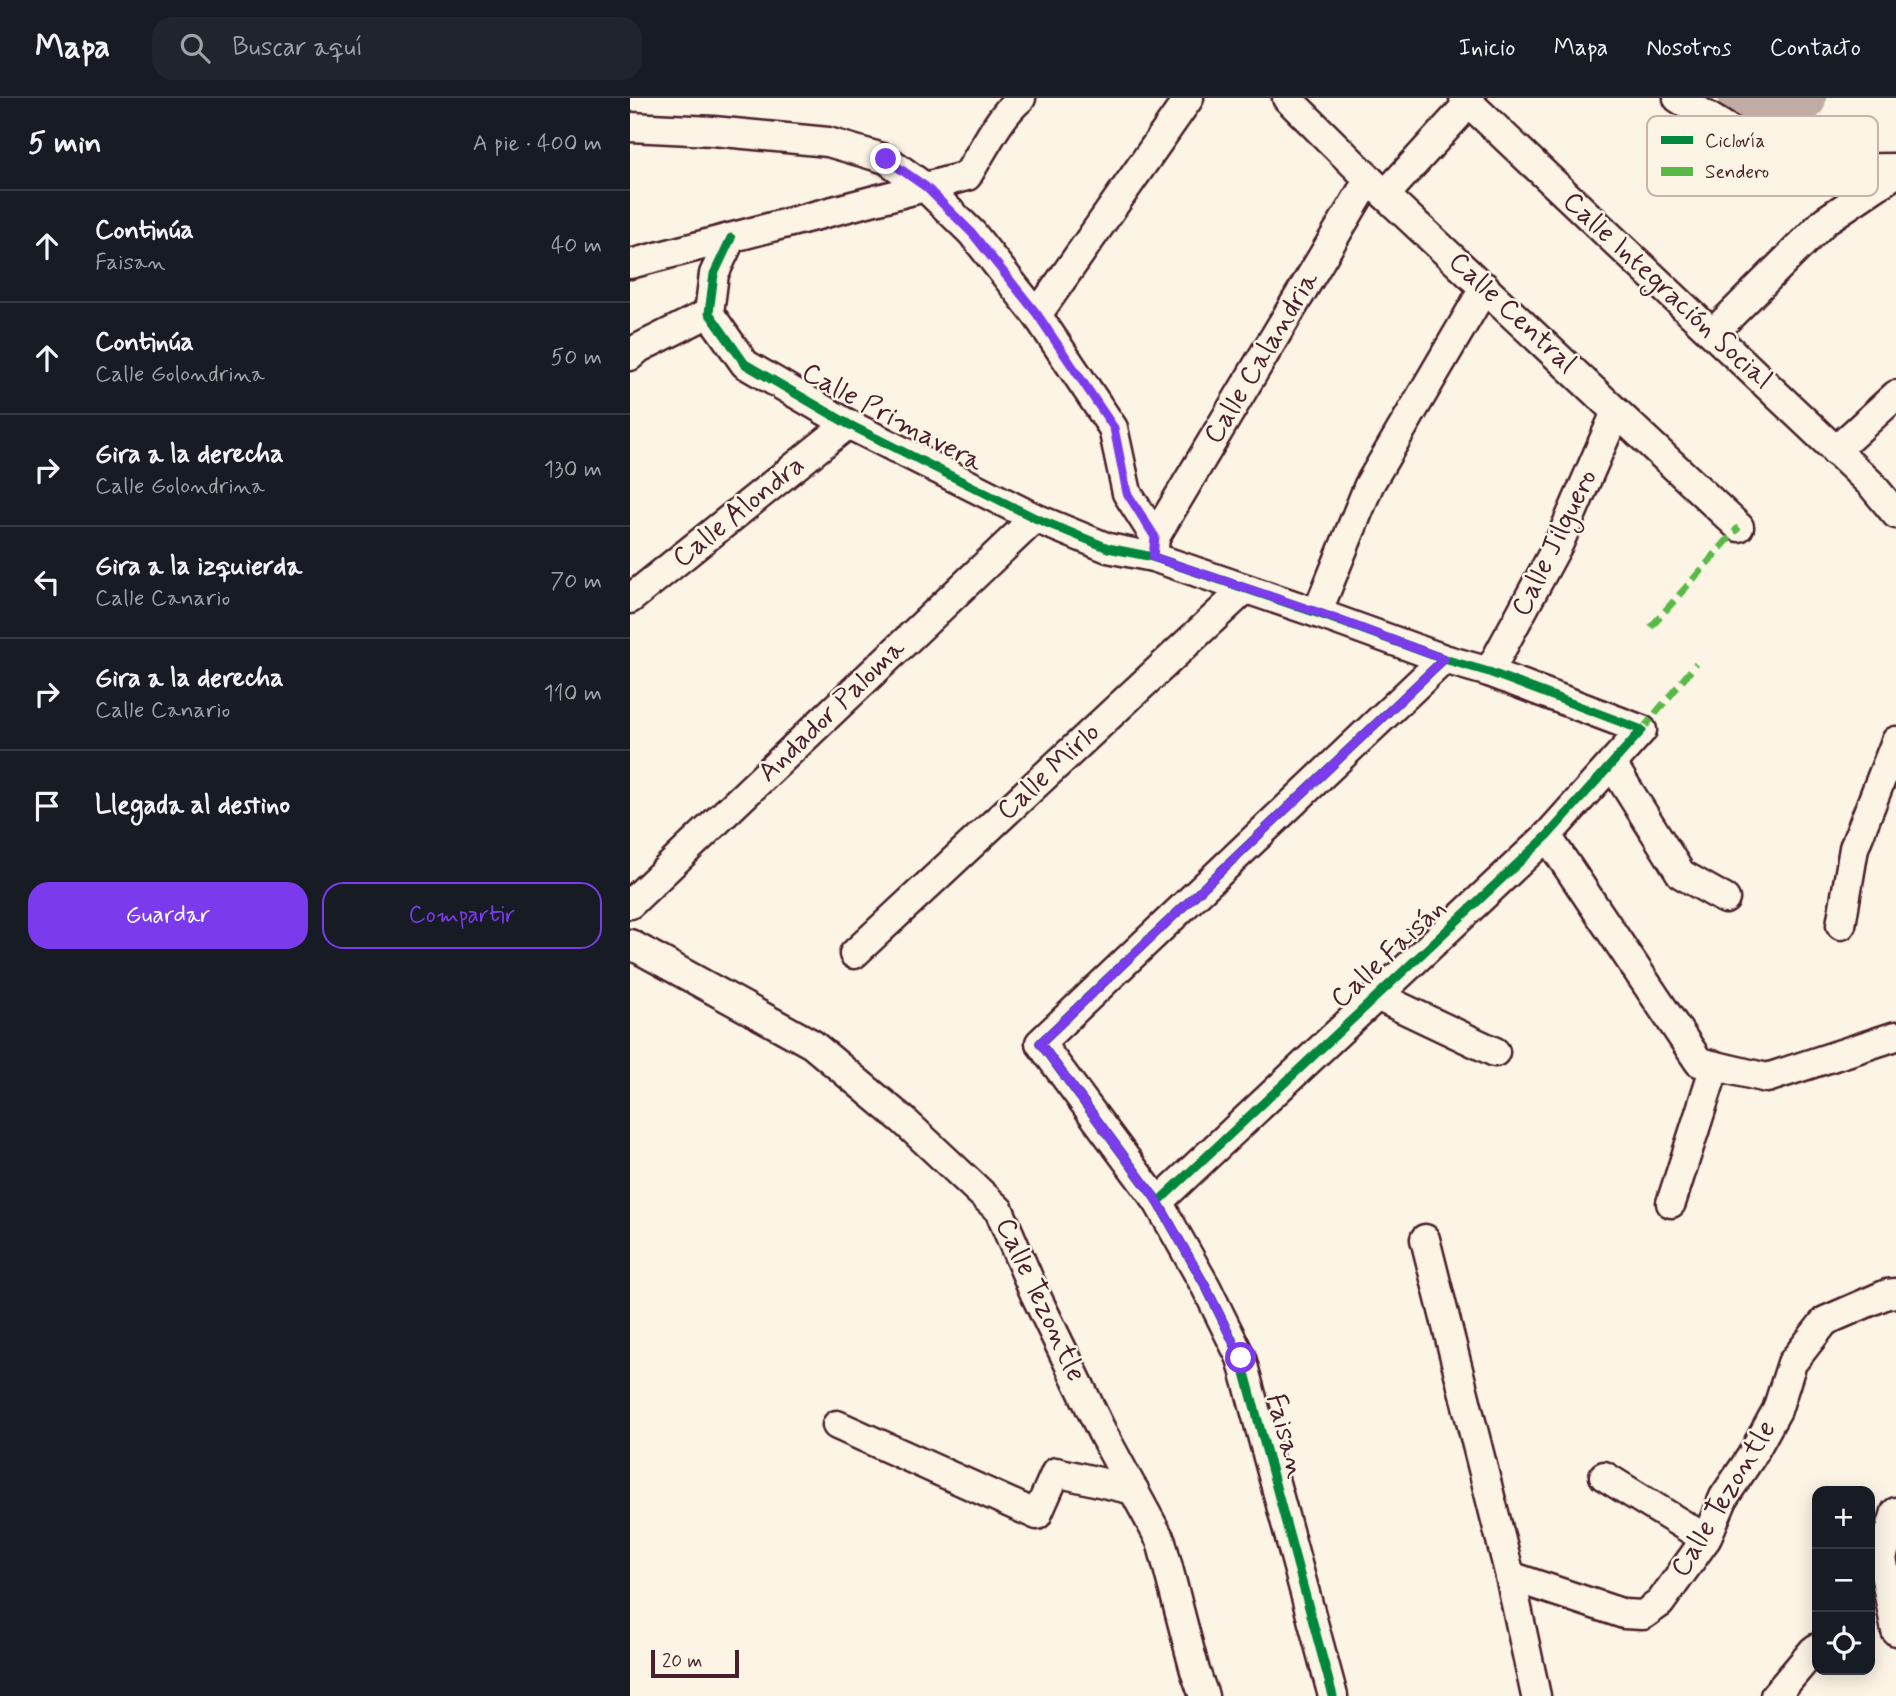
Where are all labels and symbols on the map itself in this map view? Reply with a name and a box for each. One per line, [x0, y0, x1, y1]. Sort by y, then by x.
legend [1647, 116, 1878, 196]
text: Ciclovía [1705, 129, 1765, 154]
route end [870, 143, 901, 174]
text: Sendero [1705, 160, 1769, 185]
street label: Calle Integración Social [1553, 184, 1780, 400]
street label: Calle Central [1440, 244, 1584, 382]
street label: Calle Calandria [1196, 265, 1328, 451]
street label: Calle Primavera [795, 355, 989, 481]
street label: Calle Alondra [665, 447, 813, 577]
street label: Calle Jilguero [1503, 463, 1608, 624]
street label: Andador Paloma [750, 631, 914, 791]
street label: Calle Mirlo [989, 715, 1109, 829]
street label: Calle Faisán [1323, 891, 1455, 1017]
street label: Calle Tezontle [986, 1212, 1094, 1388]
route start [1225, 1342, 1256, 1373]
street label: Faisan [1256, 1390, 1314, 1482]
street label: Calle Tezontle [1663, 1414, 1785, 1584]
scale bar [651, 1647, 738, 1679]

